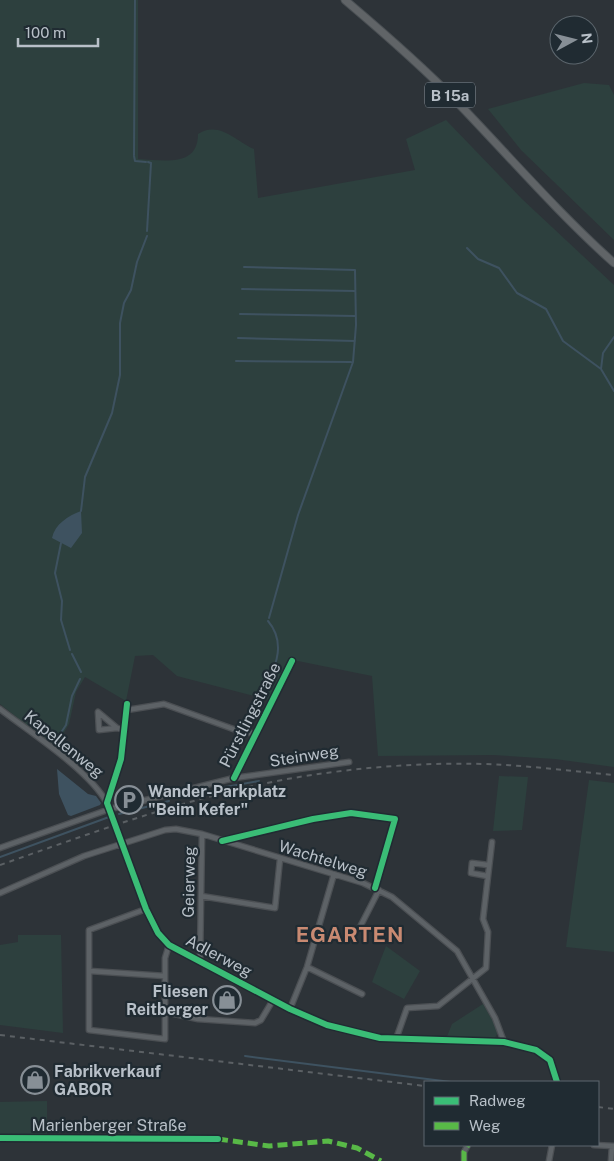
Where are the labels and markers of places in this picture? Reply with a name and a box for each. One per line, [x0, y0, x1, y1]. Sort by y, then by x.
place label: Wander-Parkplatz "Beim Kefer" [148, 782, 286, 819]
parking icon: Wander-Parkplatz "Beim Kefer" [114, 785, 144, 815]
place label: Fliesen Reitberger [126, 982, 208, 1019]
shop icon: Fliesen Reitberger [212, 985, 242, 1015]
place label: Fabrikverkauf GABOR [54, 1062, 161, 1099]
shop icon: Fabrikverkauf GABOR [20, 1065, 50, 1095]

